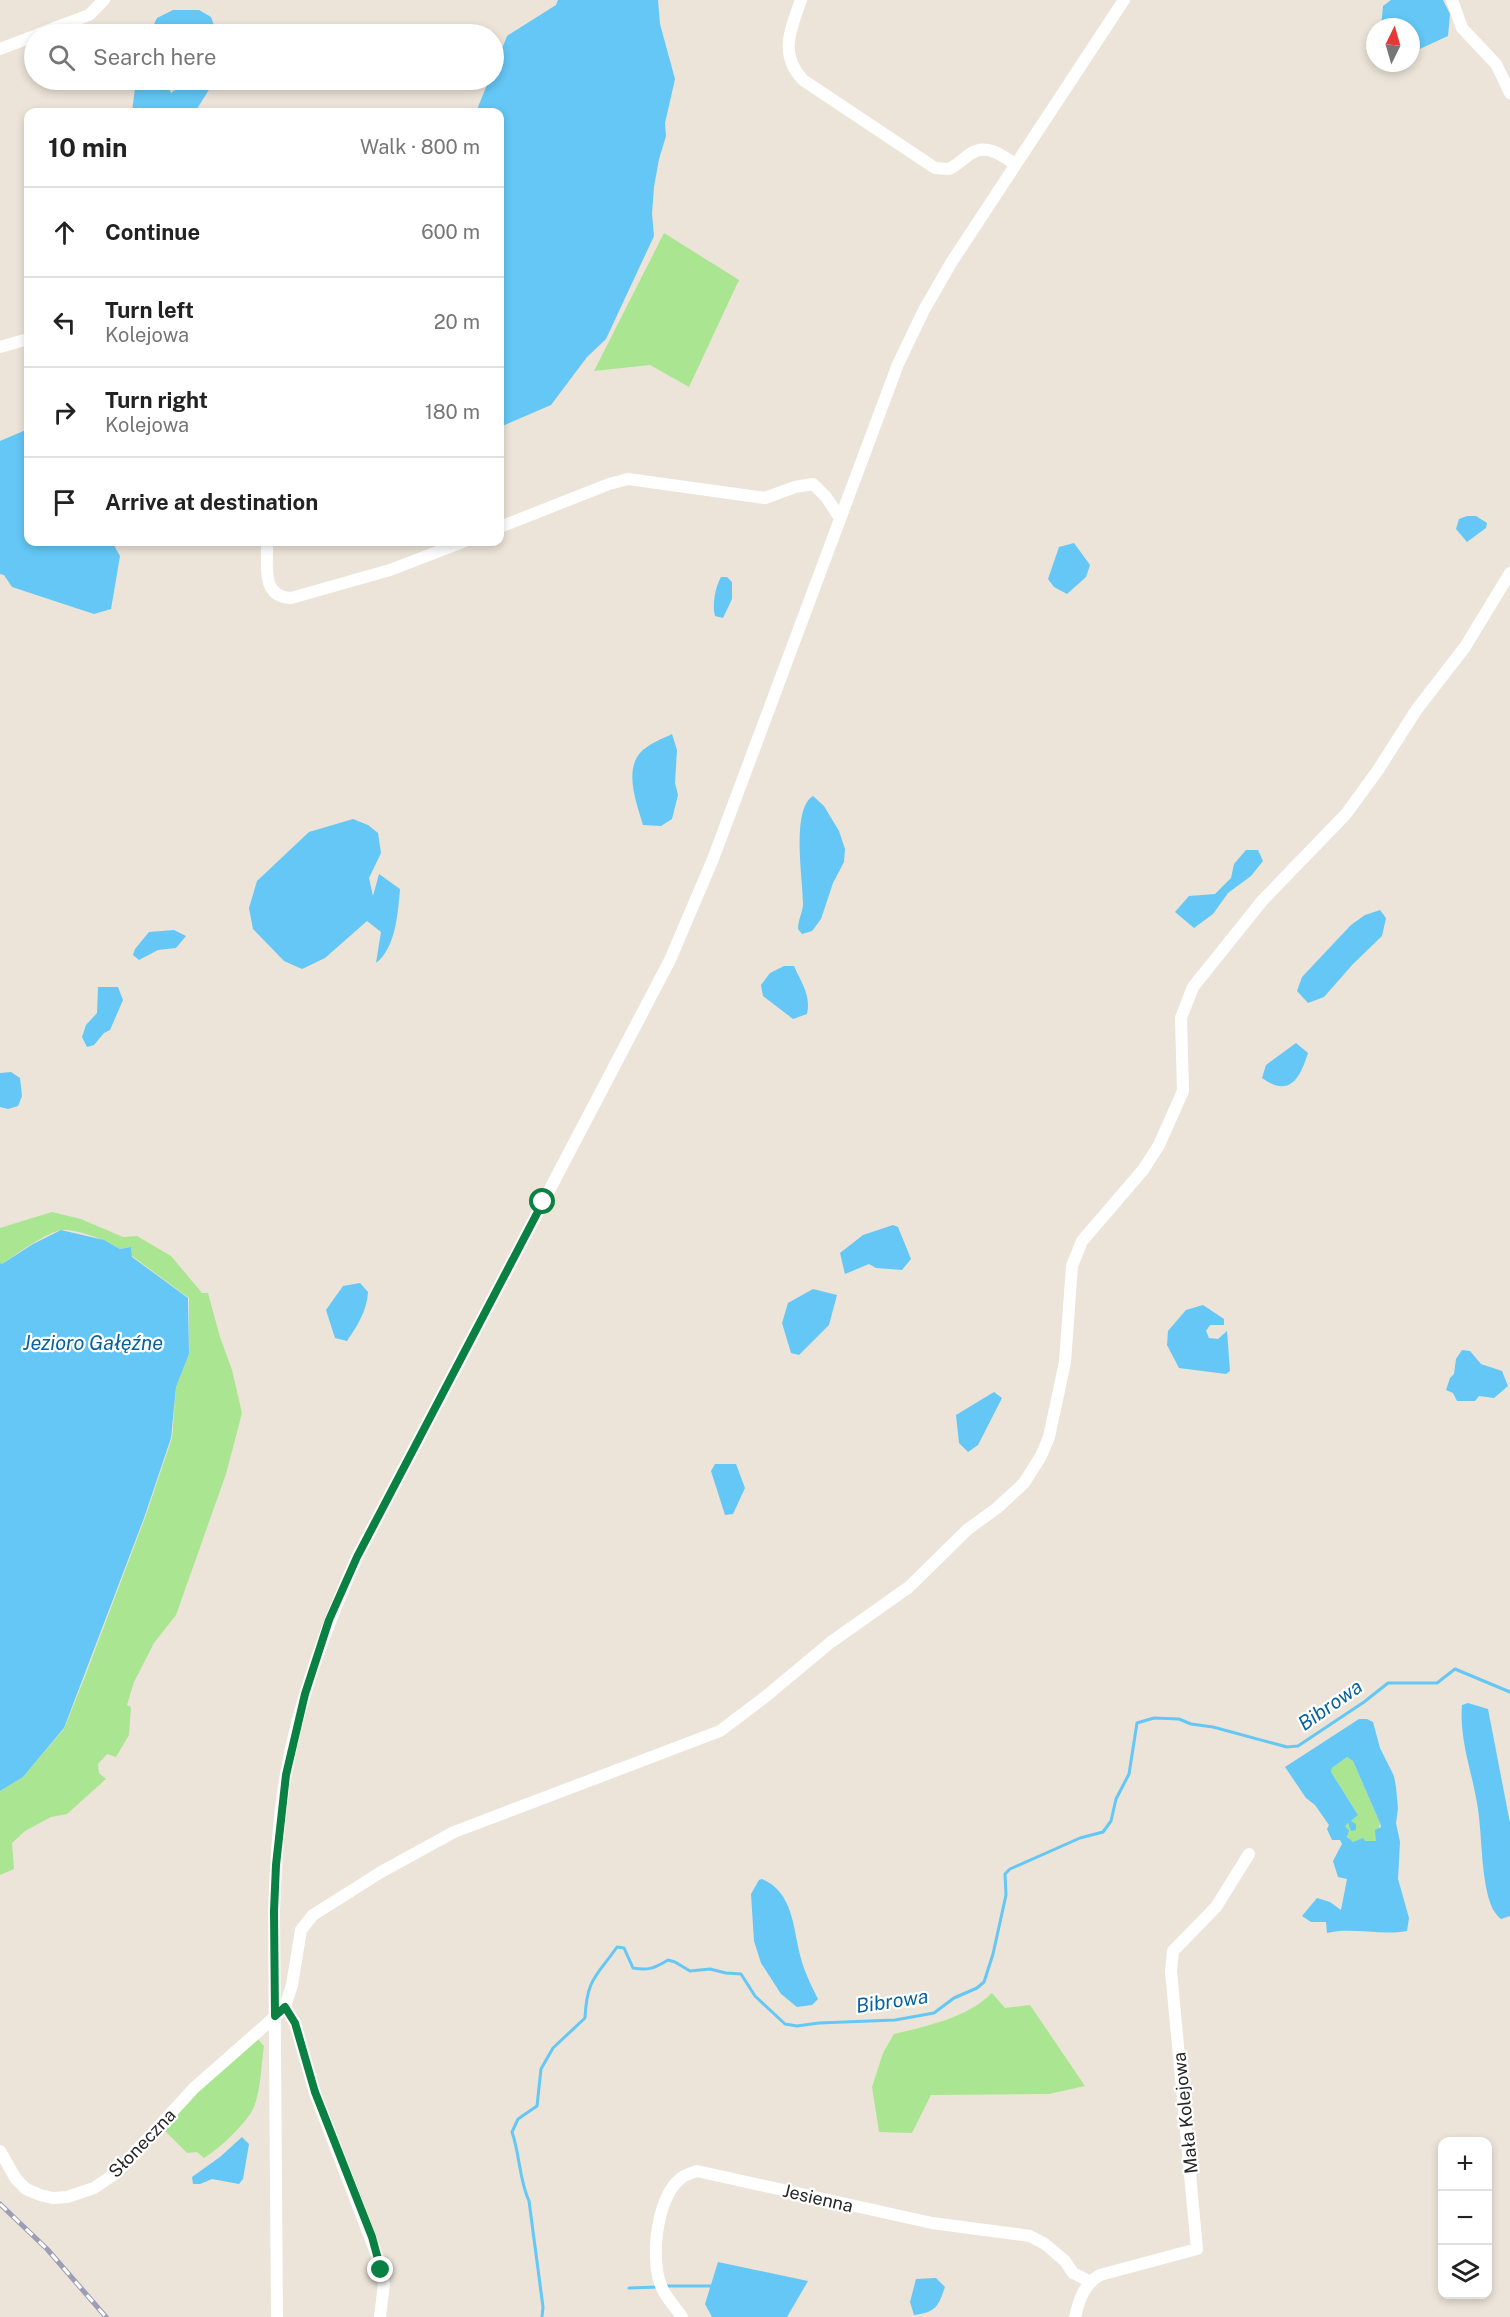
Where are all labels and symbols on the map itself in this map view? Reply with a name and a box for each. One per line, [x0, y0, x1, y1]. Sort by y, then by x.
north arrow [1366, 18, 1420, 72]
route start [529, 1188, 555, 1214]
water label: Jezioro Gałęźne [23, 1331, 163, 1355]
water label: Bibrowa [1293, 1674, 1367, 1736]
water label: Bibrowa [854, 1984, 930, 2018]
street label: Mała Kolejowa [1168, 2051, 1202, 2175]
street label: Słoneczna [104, 2104, 180, 2182]
street label: Jesienna [781, 2180, 855, 2216]
route end [367, 2256, 393, 2282]

